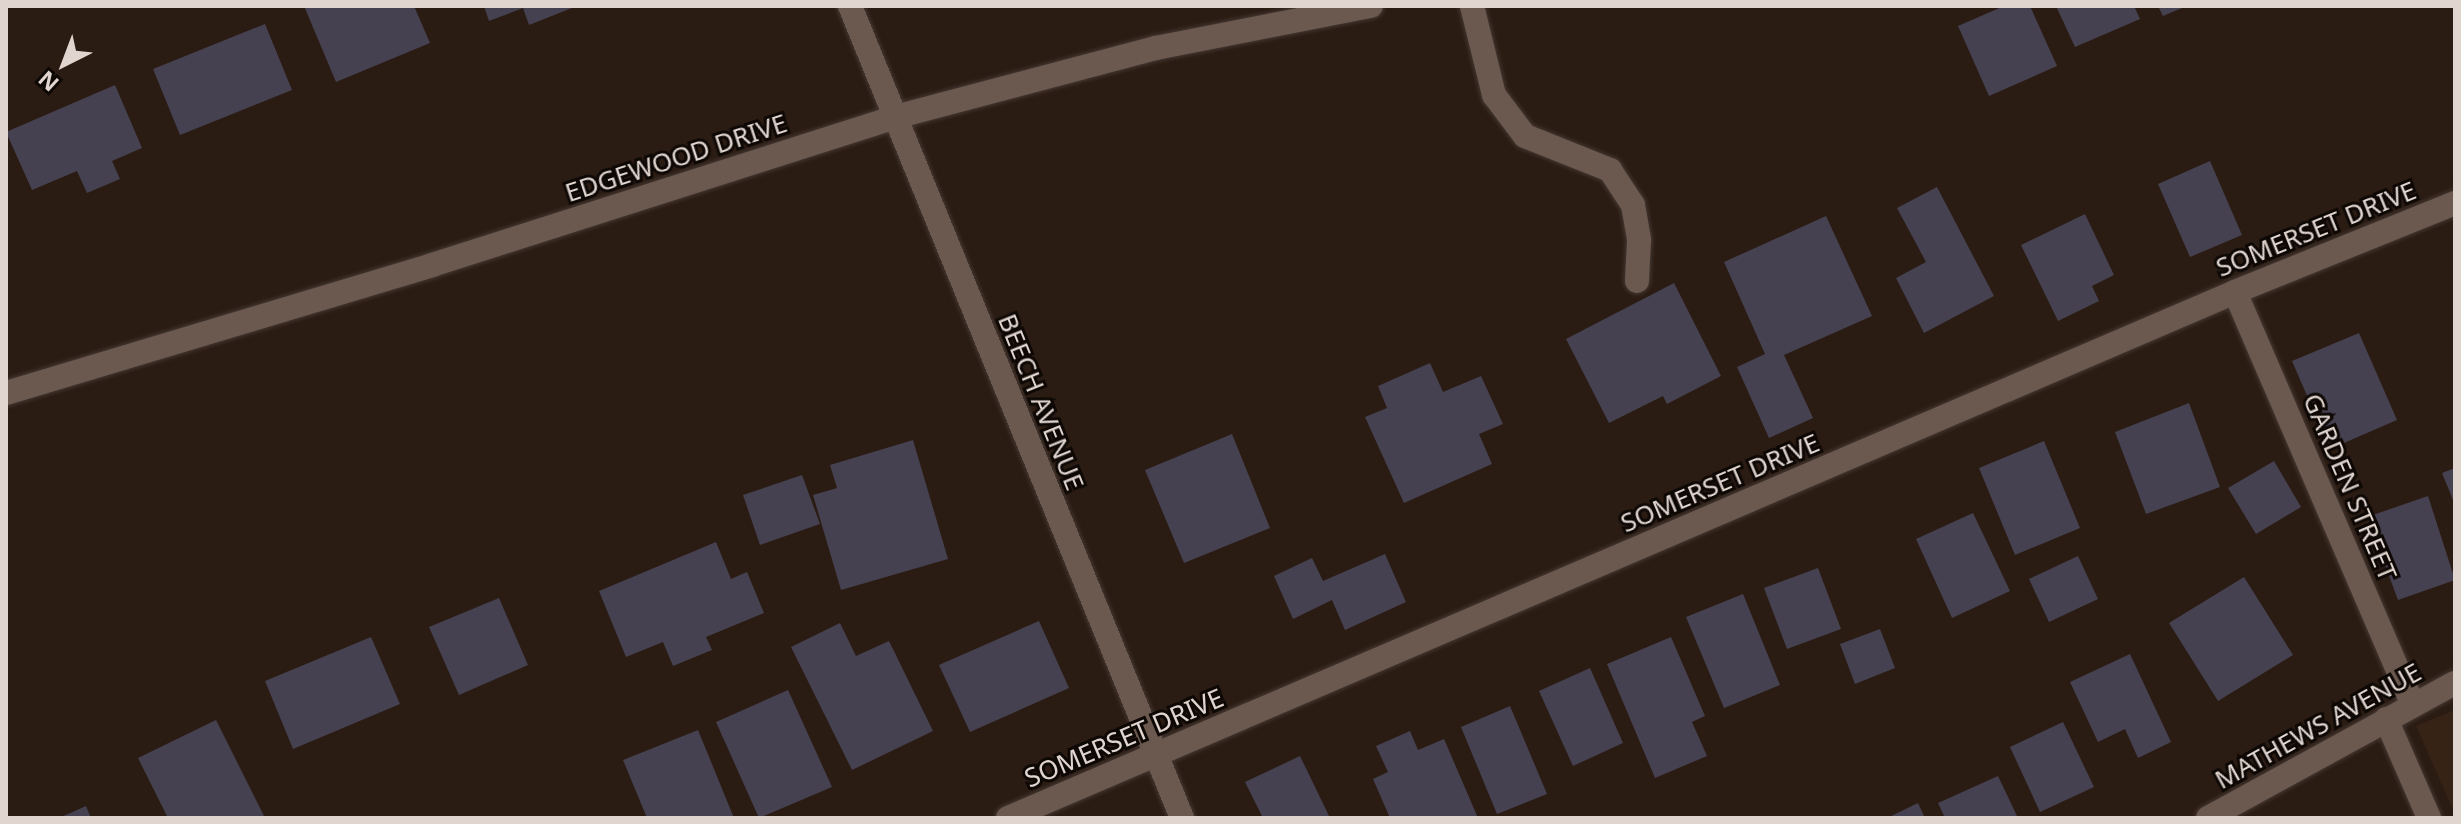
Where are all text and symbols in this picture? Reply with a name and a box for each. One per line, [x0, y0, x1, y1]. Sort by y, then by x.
north arrow [24, 24, 104, 104]
text: N [31, 65, 65, 99]
street label: EDGEWOOD DRIVE [561, 107, 791, 209]
street label: SOMERSET DRIVE [2212, 175, 2420, 283]
street label: BEECH AVENUE [991, 309, 1091, 495]
street label: GARDEN STREET [2297, 389, 2403, 585]
street label: SOMERSET DRIVE [1616, 427, 1824, 539]
street label: MATHEWS AVENUE [2210, 656, 2426, 796]
street label: SOMERSET DRIVE [1020, 682, 1228, 794]

